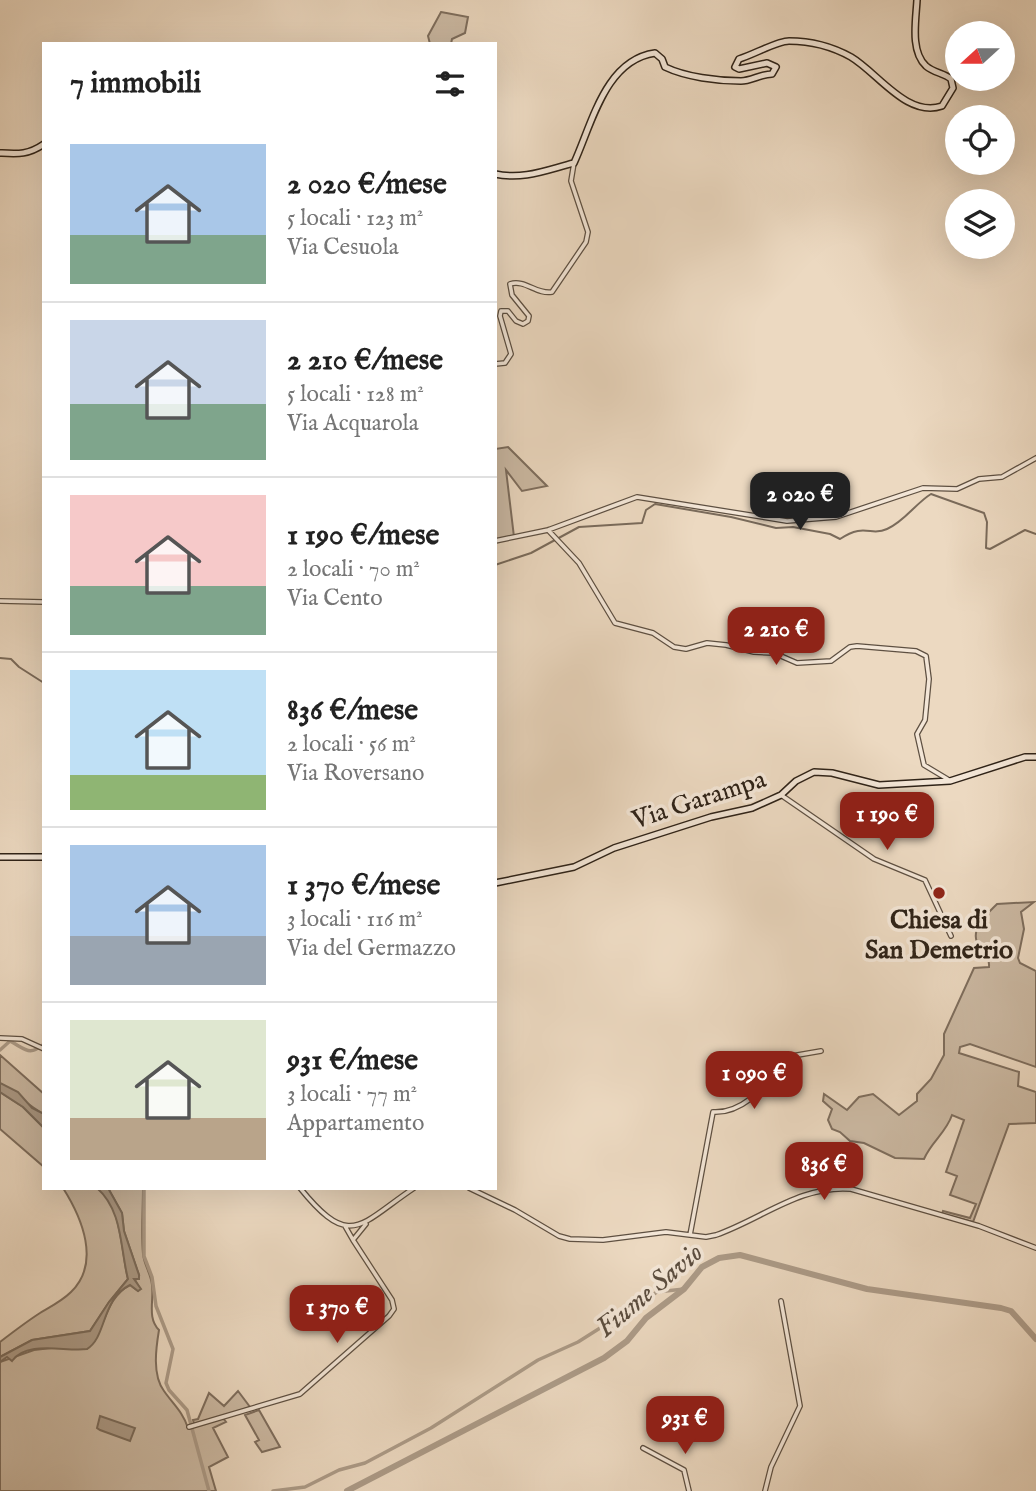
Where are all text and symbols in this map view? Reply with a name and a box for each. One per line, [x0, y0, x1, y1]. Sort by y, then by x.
north arrow [945, 21, 1015, 91]
map controls [945, 21, 1015, 259]
text: 7 immobili [70, 65, 201, 103]
icon: filters [431, 65, 469, 103]
button: locate [945, 105, 1015, 175]
text: 2 020 €/mese [287, 166, 447, 204]
icon: home [126, 172, 210, 256]
button: layers [945, 189, 1015, 259]
text: 5 locali · 123 m² [287, 204, 423, 233]
text: Via Cesuola [287, 233, 399, 262]
text: 2 210 €/mese [287, 342, 443, 380]
icon: home [126, 348, 210, 432]
text: 5 locali · 128 m² [287, 380, 424, 409]
text: Via Acquarola [287, 409, 419, 438]
pin: 2 020 € [735, 472, 865, 532]
text: 2 020 € [766, 480, 834, 509]
text: 1 190 €/mese [287, 517, 439, 555]
icon: home [126, 523, 210, 607]
text: 2 locali · 70 m² [287, 555, 420, 584]
text: Via Cento [287, 584, 383, 613]
pin: 2 210 € [711, 608, 841, 667]
text: 2 210 € [744, 615, 808, 644]
text: 836 €/mese [287, 692, 418, 730]
icon: home [126, 698, 210, 782]
text: 2 locali · 56 m² [287, 730, 416, 759]
text: Via Roversano [287, 759, 424, 788]
street label: Via Garampa [627, 763, 771, 837]
pin: 1 190 € [822, 792, 952, 852]
text: 1 190 € [856, 800, 918, 829]
text: 1 370 €/mese [287, 867, 440, 905]
icon: home [126, 873, 210, 957]
marker: Chiesa di San Demetrio [931, 885, 947, 901]
place label: Chiesa di San Demetrio [865, 904, 1013, 967]
text: 3 locali · 116 m² [287, 905, 423, 934]
text: Via del Germazzo [287, 934, 456, 963]
text: 931 €/mese [287, 1042, 418, 1080]
icon: home [126, 1048, 210, 1132]
pin: 1 090 € [689, 1052, 819, 1111]
text: 1 090 € [722, 1059, 786, 1088]
text: 3 locali · 77 m² [287, 1080, 417, 1109]
text: Appartamento [287, 1109, 424, 1138]
pin: 836 € [775, 1142, 873, 1202]
text: 836 € [801, 1150, 847, 1179]
water label: Fiume Savio [589, 1236, 711, 1346]
pin: 1 370 € [272, 1286, 402, 1345]
text: 1 370 € [306, 1293, 368, 1322]
pin: 931 € [636, 1396, 734, 1456]
text: 931 € [662, 1404, 708, 1433]

